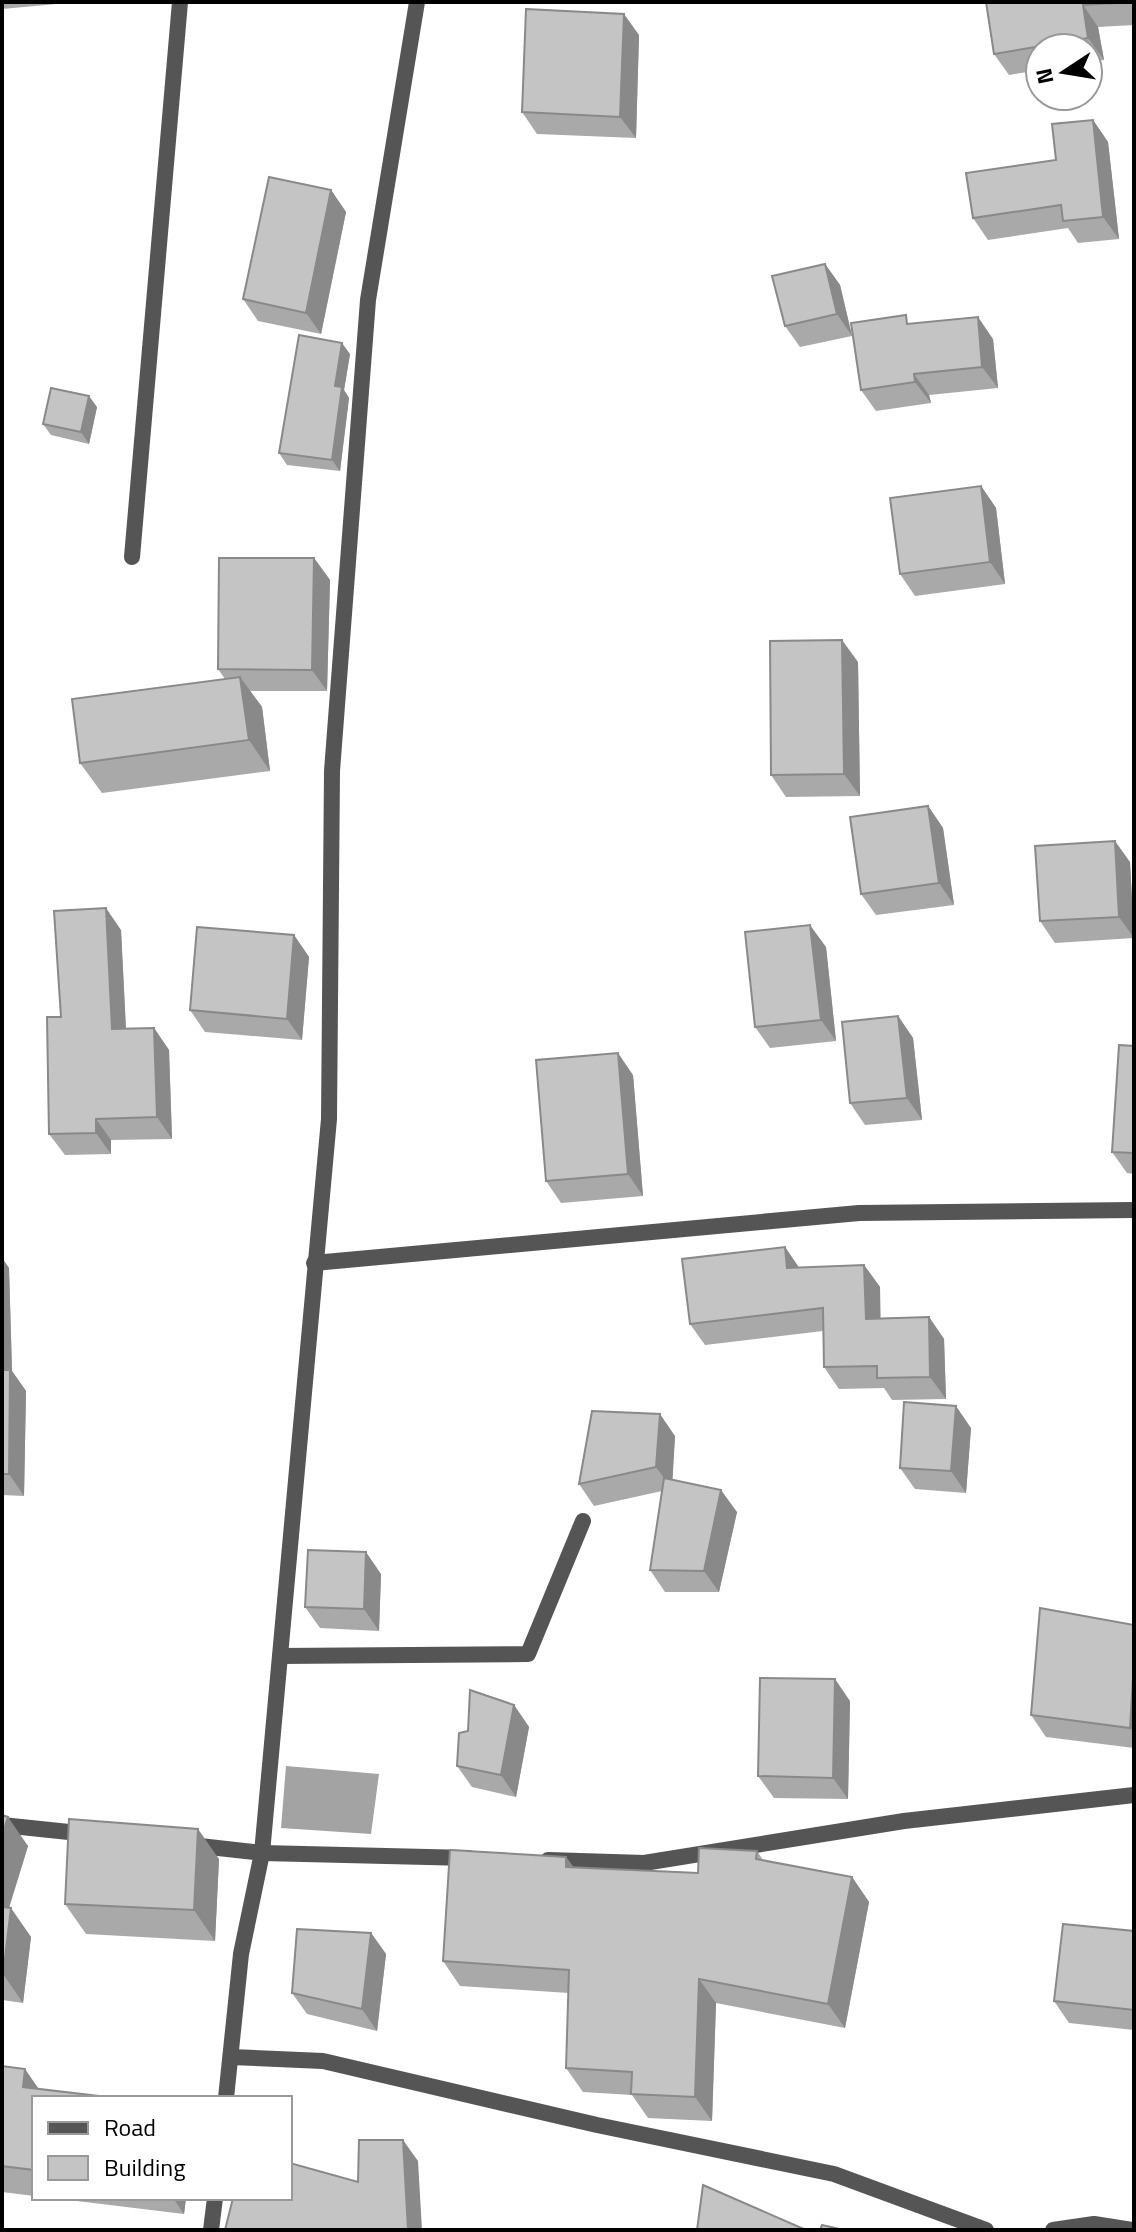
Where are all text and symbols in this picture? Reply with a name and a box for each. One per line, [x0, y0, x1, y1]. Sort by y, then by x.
north arrow [1024, 32, 1104, 112]
text: N [1026, 65, 1063, 87]
legend [32, 2096, 292, 2200]
text: Road [104, 2109, 156, 2145]
text: Building [104, 2149, 186, 2185]

